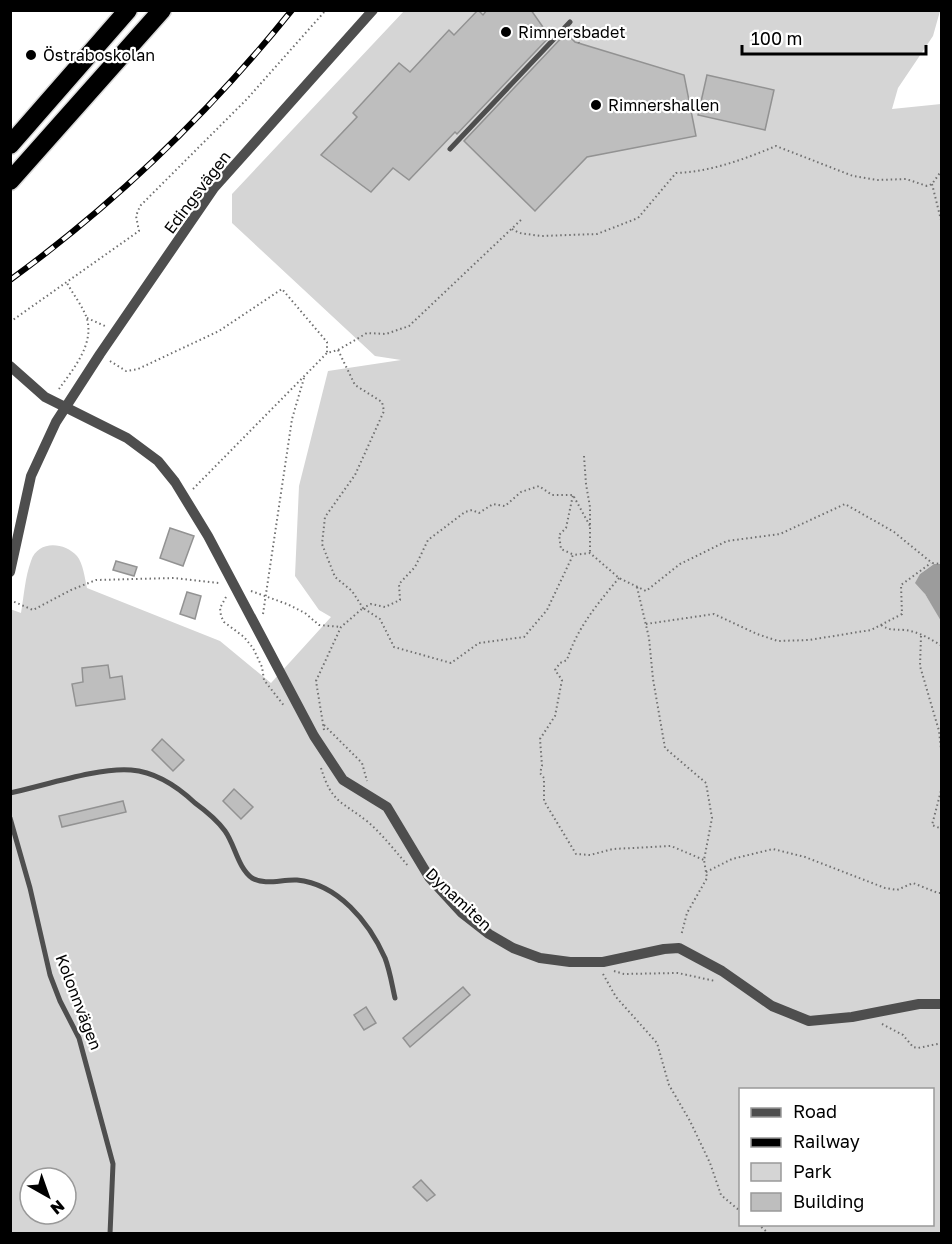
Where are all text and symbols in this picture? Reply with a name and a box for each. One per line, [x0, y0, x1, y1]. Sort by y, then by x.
scale bar [742, 18, 926, 56]
place label: Rimnersbadet [518, 22, 626, 42]
marker: Rimnersbadet [499, 25, 513, 39]
text: 100 m [751, 27, 802, 49]
place label: Östraboskolan [43, 45, 155, 65]
marker: Östraboskolan [24, 48, 38, 62]
place label: Rimnershallen [608, 95, 719, 115]
marker: Rimnershallen [589, 98, 603, 112]
street label: Edingsvägen [159, 147, 235, 237]
street label: Dynamiten [422, 863, 496, 935]
street label: Kolonnvägen [52, 951, 106, 1053]
legend [739, 1088, 934, 1226]
text: Road [793, 1100, 837, 1122]
text: Railway [793, 1130, 860, 1152]
text: Park [793, 1160, 832, 1182]
north arrow [18, 1166, 78, 1226]
text: Building [793, 1190, 864, 1212]
text: N [47, 1196, 69, 1219]

